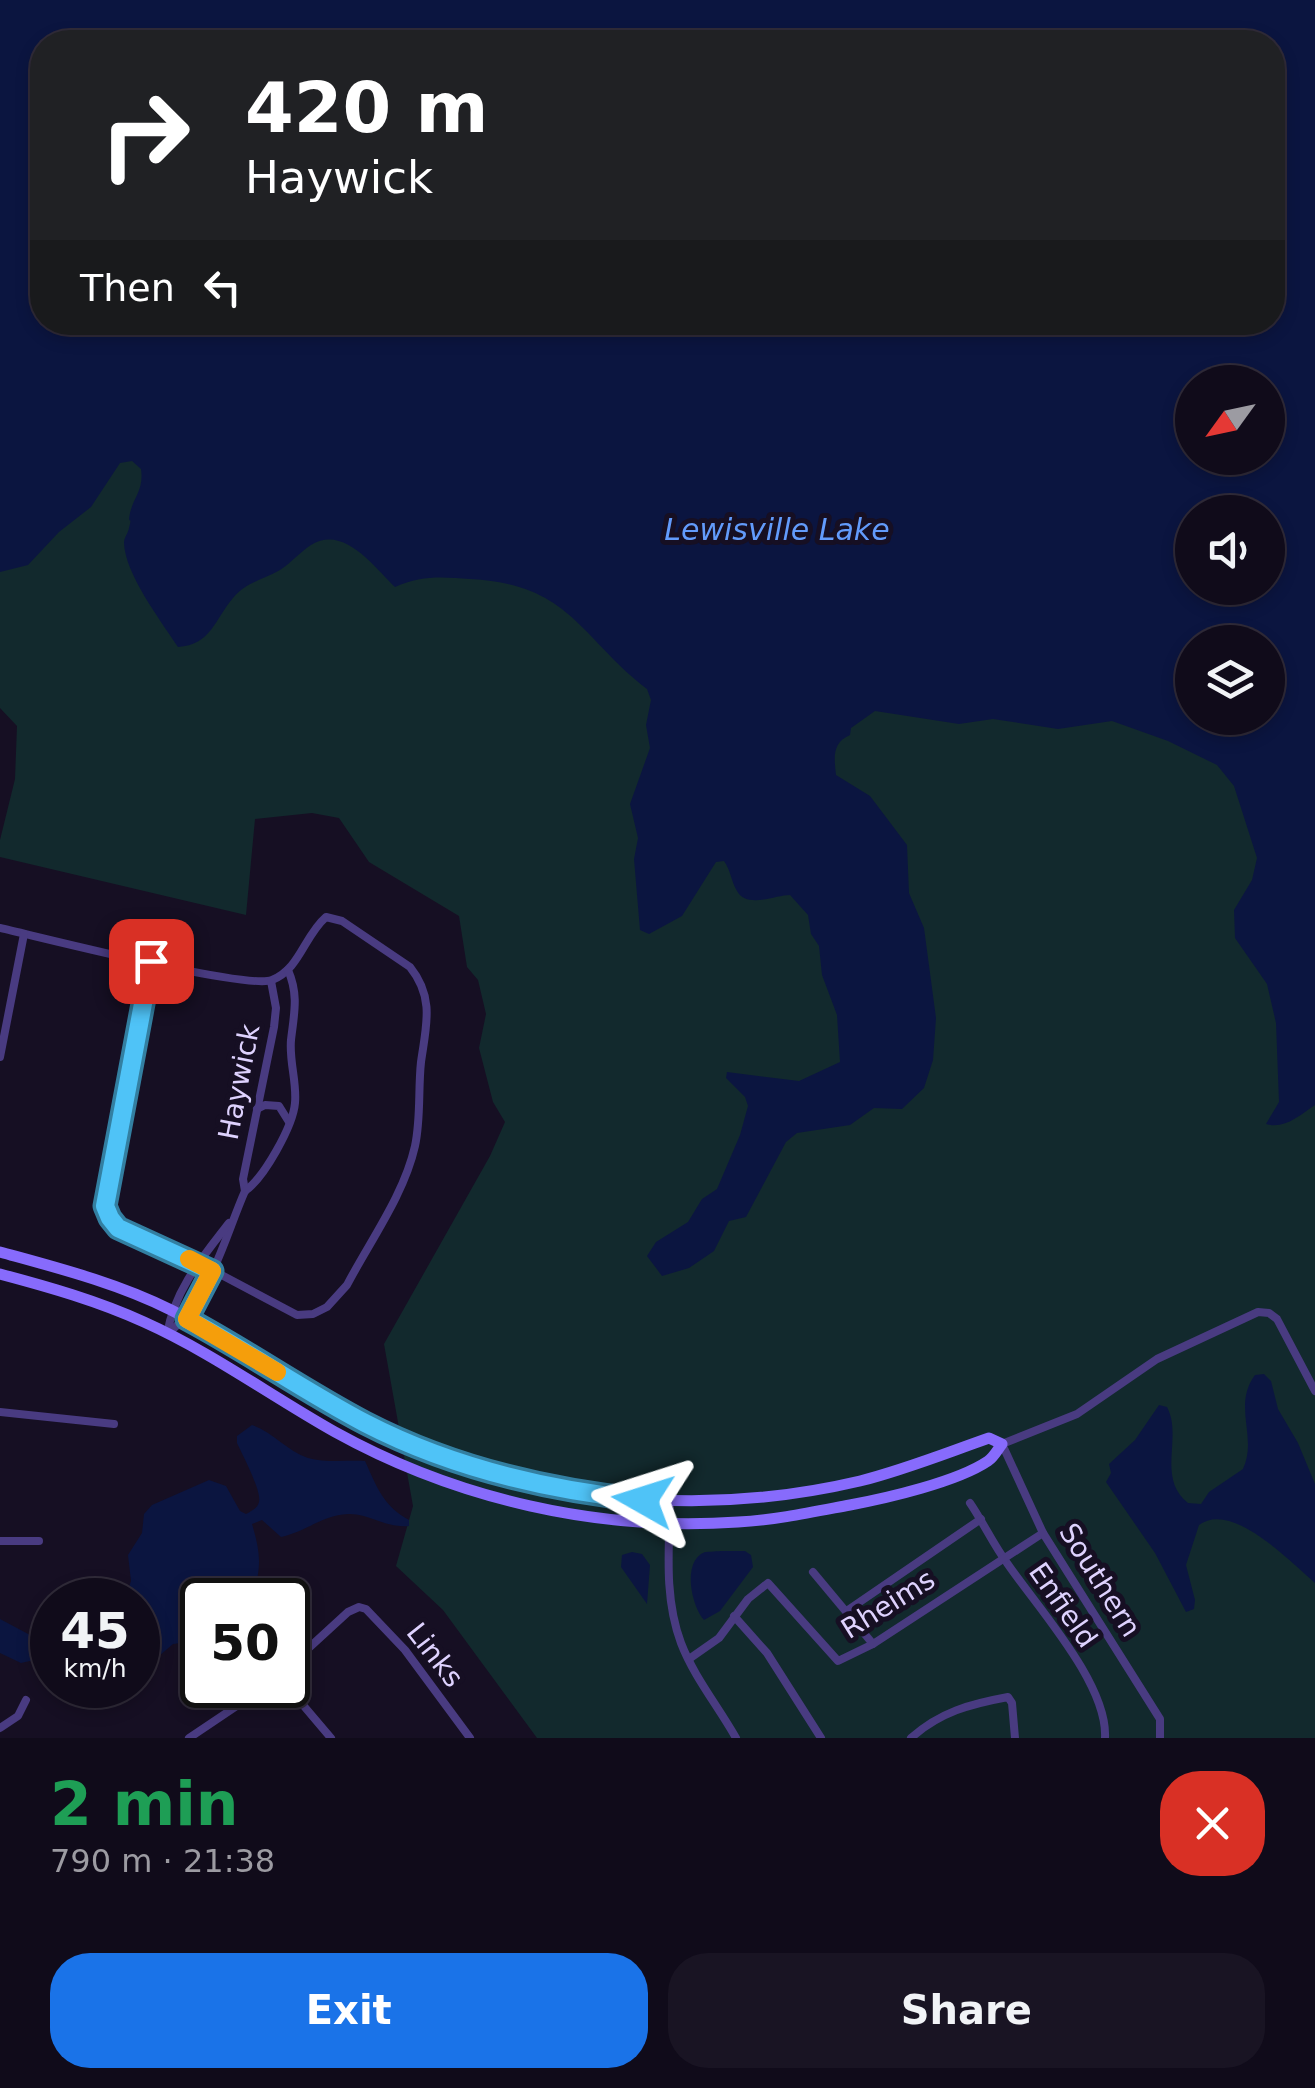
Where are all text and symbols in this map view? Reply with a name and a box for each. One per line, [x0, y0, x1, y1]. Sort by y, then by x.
text: 420 m [245, 67, 488, 149]
icon: right [80, 70, 210, 200]
text: Haywick [245, 151, 433, 204]
icon: left [195, 260, 250, 315]
text: Then [80, 266, 175, 310]
north arrow [1175, 365, 1285, 475]
map controls [1175, 365, 1285, 735]
button: sound [1175, 495, 1285, 605]
water label: Lewisville Lake [664, 512, 890, 547]
button: layers [1175, 625, 1285, 735]
pin [109, 919, 194, 1004]
icon: arrive [124, 934, 179, 989]
street label: Haywick [212, 1021, 267, 1143]
position arrow [591, 1448, 695, 1552]
street label: Southern [1052, 1517, 1148, 1643]
street label: Enfield [1022, 1556, 1104, 1654]
street label: Rheims [835, 1562, 941, 1646]
speed limit sign: 50 [180, 1578, 310, 1708]
text: 45 [60, 1602, 130, 1660]
street label: Links [400, 1616, 470, 1694]
text: km/h [63, 1654, 127, 1683]
text: 2 min [50, 1769, 238, 1839]
button: close [1160, 1771, 1265, 1876]
text: 790 m · 21:38 [50, 1842, 275, 1880]
button: Exit [50, 1953, 648, 2068]
button: Share [668, 1953, 1265, 2068]

